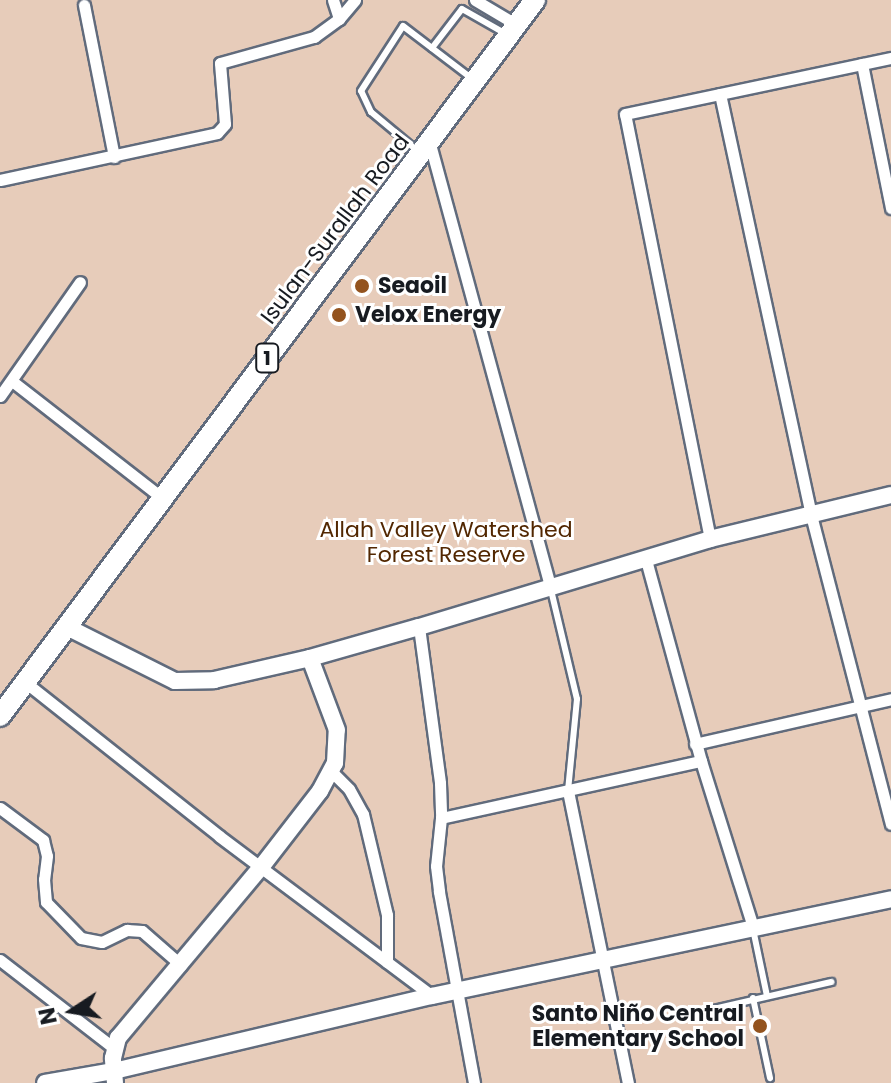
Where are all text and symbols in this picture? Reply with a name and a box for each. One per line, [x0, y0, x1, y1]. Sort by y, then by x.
street label: Isulan-Surallah Road [255, 129, 415, 329]
place label: Seaoil [378, 273, 447, 299]
marker: Seaoil [353, 277, 371, 295]
place label: Velox Energy [355, 302, 501, 328]
marker: Velox Energy [330, 306, 348, 324]
road number: 1 [255, 342, 279, 374]
park label: Allah Valley Watershed Forest Reserve [319, 516, 573, 568]
north arrow [32, 971, 112, 1051]
place label: Santo Niño Central Elementary School [532, 1000, 744, 1052]
text: N [31, 1005, 65, 1027]
marker: Santo Niño Central Elementary School [751, 1017, 769, 1035]

